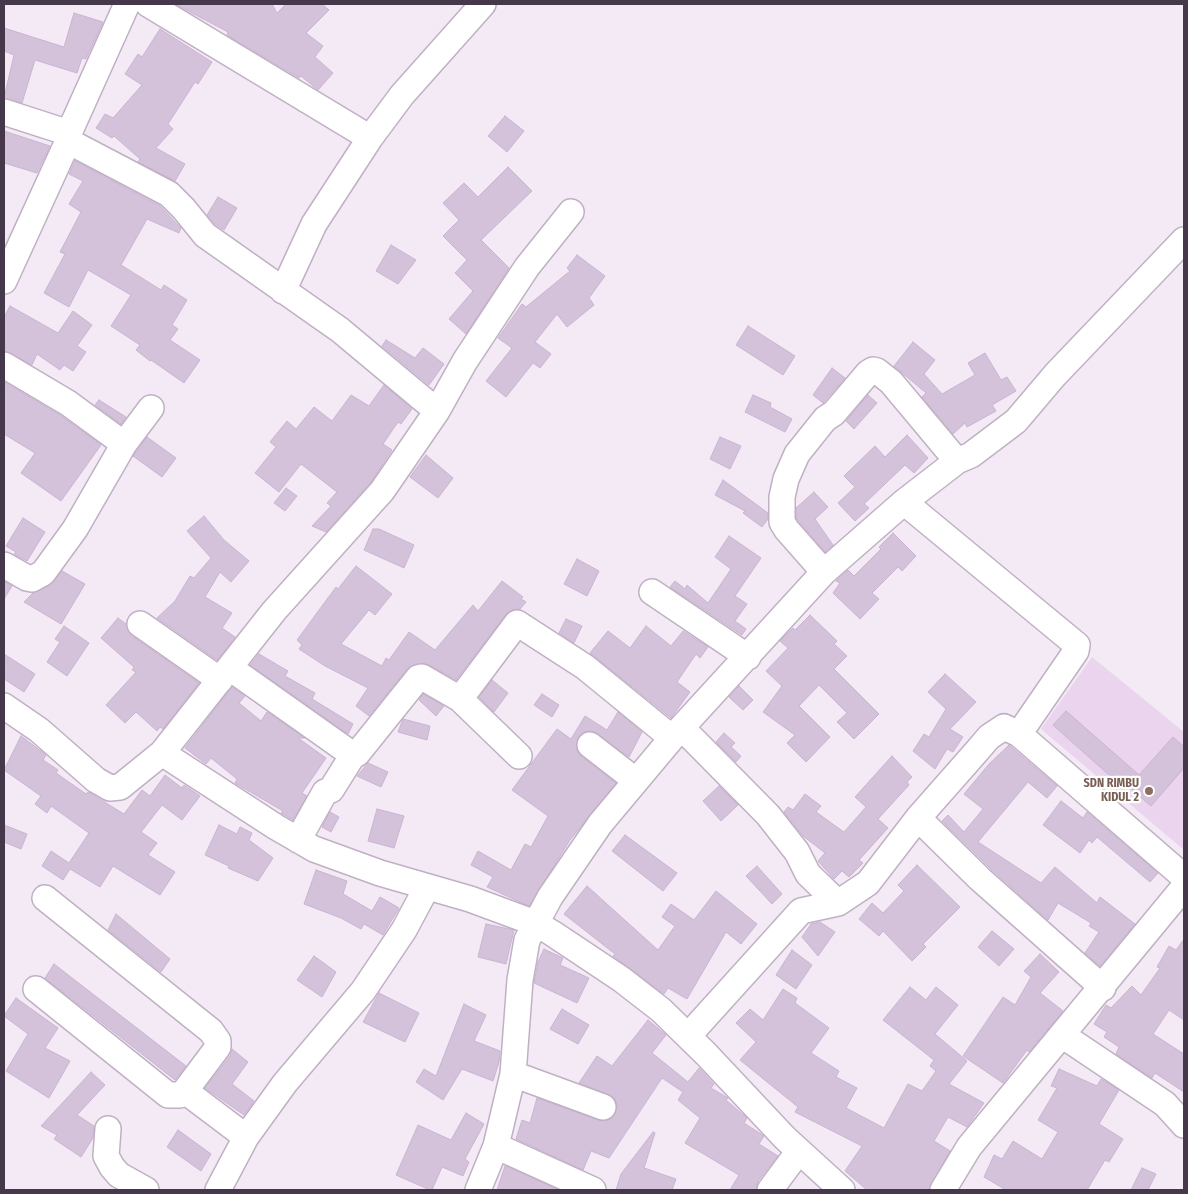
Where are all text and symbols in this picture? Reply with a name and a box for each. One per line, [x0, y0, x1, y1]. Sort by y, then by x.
place label: SDN RIMBU KIDUL 2 [1084, 777, 1139, 805]
marker: SDN RIMBU KIDUL 2 [1143, 785, 1155, 797]

